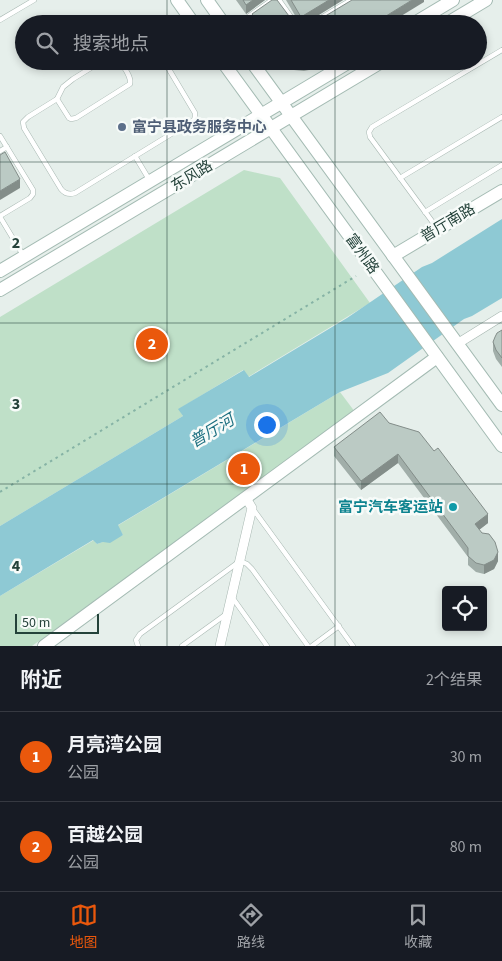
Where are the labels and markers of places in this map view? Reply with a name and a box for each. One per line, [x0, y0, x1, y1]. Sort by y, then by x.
place label: 富宁县政务服务中心 [132, 117, 267, 138]
marker: 富宁县政务服务中心 [116, 121, 128, 133]
pin: 2 [136, 325, 168, 363]
pin: 1 [228, 450, 260, 488]
place label: 富宁汽车客运站 [338, 497, 443, 518]
marker: 富宁汽车客运站 [447, 501, 459, 513]

